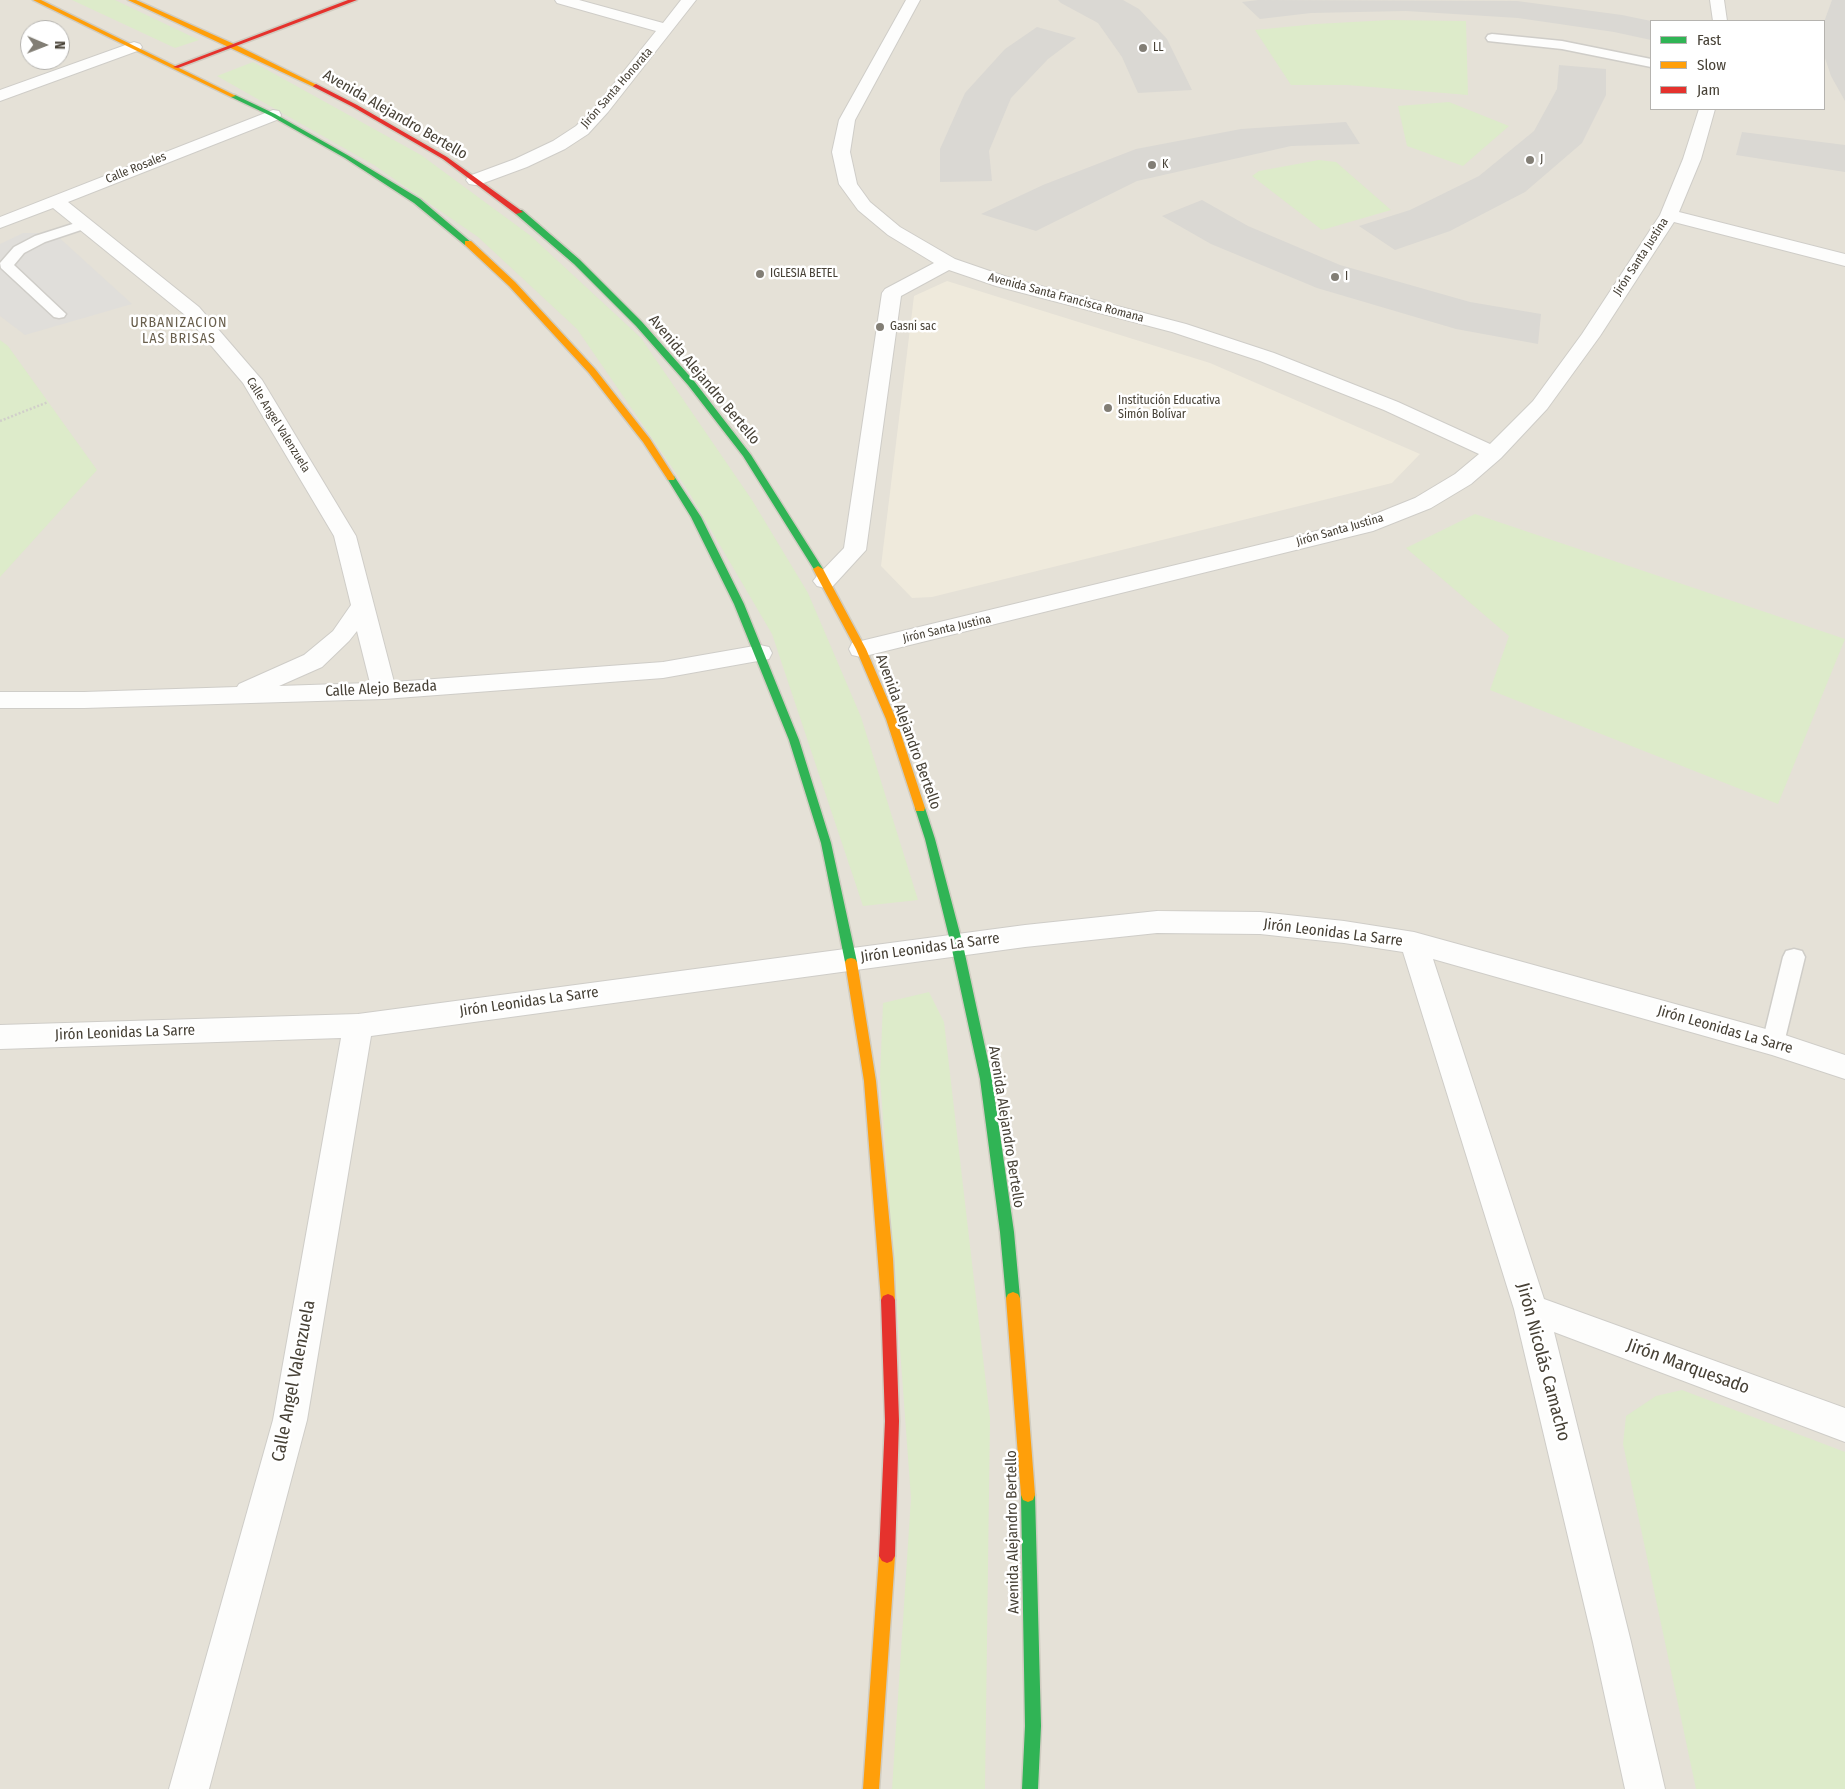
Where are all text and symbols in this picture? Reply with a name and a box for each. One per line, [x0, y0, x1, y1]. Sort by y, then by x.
north arrow [20, 20, 70, 70]
legend [1650, 20, 1825, 110]
text: Fast [1697, 31, 1721, 49]
text: N [51, 41, 68, 50]
place label: LL [1153, 41, 1164, 55]
marker: LL [1137, 42, 1149, 54]
street label: Jirón Santa Honorata [578, 45, 656, 131]
text: Slow [1697, 56, 1726, 74]
street label: Avenida Alejandro Bertello [320, 66, 470, 164]
text: Jam [1697, 81, 1720, 99]
street label: Calle Rosales [103, 149, 169, 187]
place label: J [1540, 153, 1543, 167]
marker: J [1524, 154, 1536, 166]
place label: K [1162, 158, 1168, 172]
marker: K [1146, 159, 1158, 171]
street label: Jirón Santa Justina [1610, 215, 1672, 299]
place label: IGLESIA BETEL [770, 267, 838, 281]
marker: IGLESIA BETEL [754, 268, 766, 280]
street label: Avenida Santa Francisca Romana [987, 270, 1145, 326]
place label: I [1345, 270, 1348, 284]
marker: I [1329, 271, 1341, 283]
street label: Avenida Alejandro Bertello [644, 312, 764, 448]
district label: URBANIZACION LAS BRISAS [129, 315, 229, 348]
place label: Gasni sac [890, 320, 936, 334]
marker: Gasni sac [874, 321, 886, 333]
street label: Calle Angel Valenzuela [243, 375, 313, 475]
place label: Institución Educativa Simón Bolívar [1118, 394, 1220, 422]
marker: Institución Educativa Simón Bolívar [1102, 402, 1114, 414]
street label: Jirón Santa Justina [1295, 511, 1385, 549]
street label: Jirón Santa Justina [901, 612, 993, 646]
street label: Avenida Alejandro Bertello [872, 652, 944, 812]
street label: Calle Alejo Bezada [325, 677, 437, 701]
street label: Jirón Leonidas La Sarre [1262, 916, 1404, 950]
street label: Jirón Leonidas La Sarre [859, 929, 1001, 967]
street label: Jirón Leonidas La Sarre [458, 983, 600, 1021]
street label: Jirón Leonidas La Sarre [1655, 1002, 1795, 1058]
street label: Jirón Leonidas La Sarre [55, 1022, 195, 1044]
street label: Avenida Alejandro Bertello [984, 1045, 1028, 1209]
street label: Jirón Nicolás Camacho [1511, 1280, 1575, 1444]
street label: Calle Angel Valenzuela [268, 1298, 320, 1464]
street label: Jirón Marquesado [1624, 1335, 1752, 1399]
street label: Avenida Alejandro Bertello [1003, 1450, 1023, 1614]

